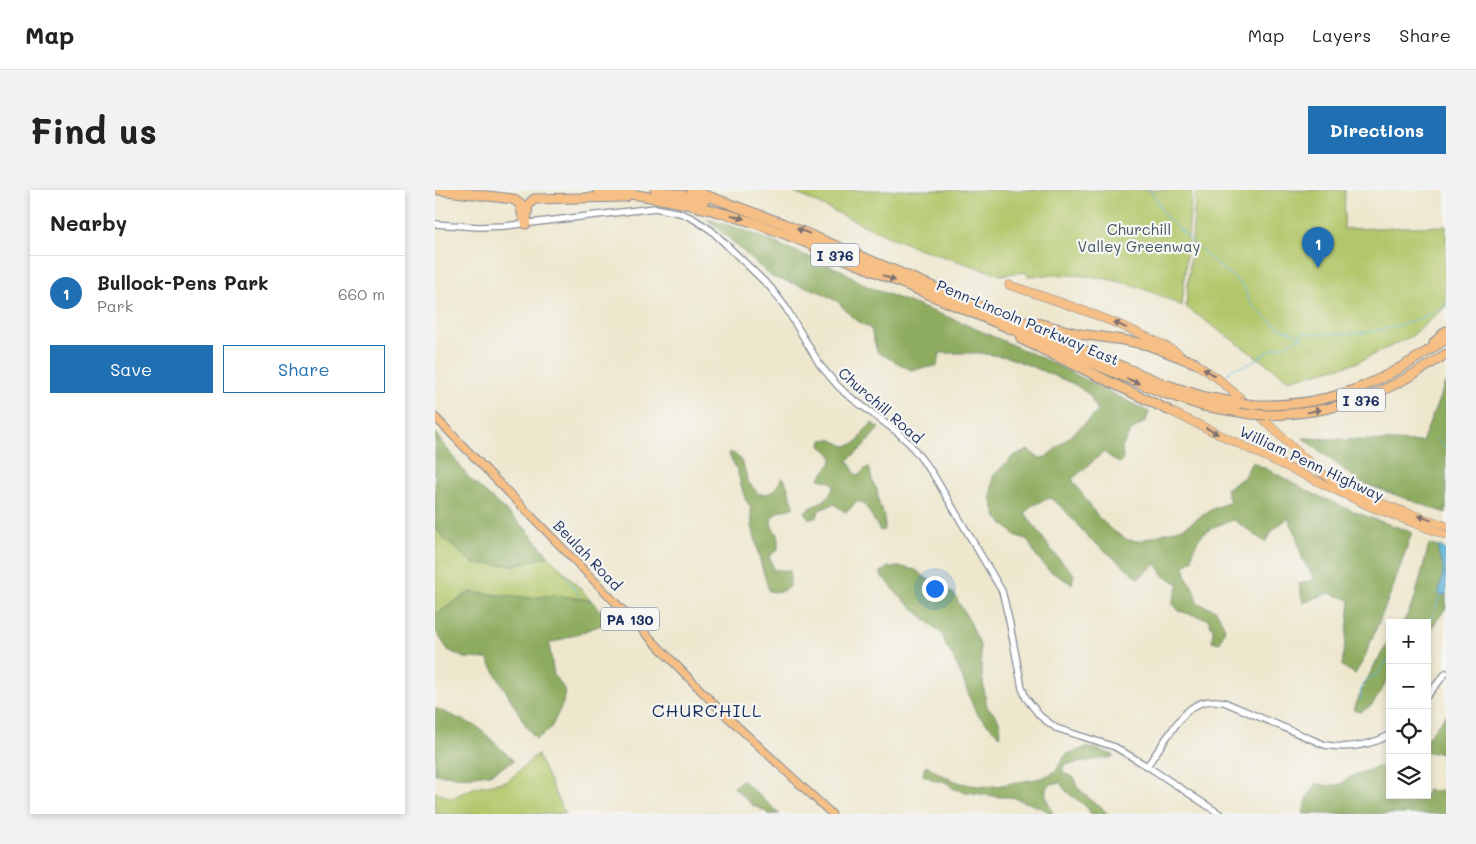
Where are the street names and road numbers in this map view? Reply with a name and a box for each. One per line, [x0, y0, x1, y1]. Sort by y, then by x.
road number: I 376 [811, 244, 859, 266]
street label: Penn-Lincoln Parkway East [934, 274, 1122, 370]
street label: Churchill Road [834, 363, 928, 447]
road number: I 376 [1337, 388, 1385, 412]
street label: William Penn Highway [1237, 421, 1388, 505]
street label: Beulah Road [549, 515, 627, 595]
road number: PA 130 [601, 608, 659, 630]

